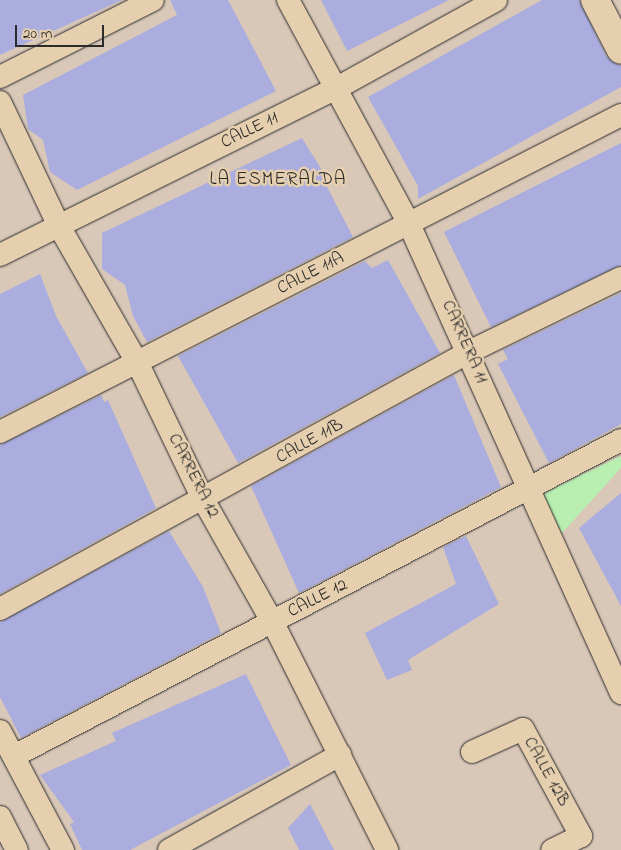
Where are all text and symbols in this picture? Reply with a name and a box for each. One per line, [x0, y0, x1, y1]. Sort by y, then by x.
scale bar [18, 15, 106, 47]
text: 20 m [23, 23, 52, 45]
street label: CALLE 11 [218, 108, 282, 154]
district label: LA ESMERALDA [208, 169, 348, 191]
street label: CALLE 11A [274, 248, 348, 300]
street label: CARRERA 11 [436, 297, 492, 387]
street label: CALLE 11B [273, 415, 347, 469]
street label: CARRERA 12 [162, 430, 224, 522]
street label: CALLE 12 [284, 575, 352, 623]
street label: CALLE 12B [518, 733, 574, 811]

